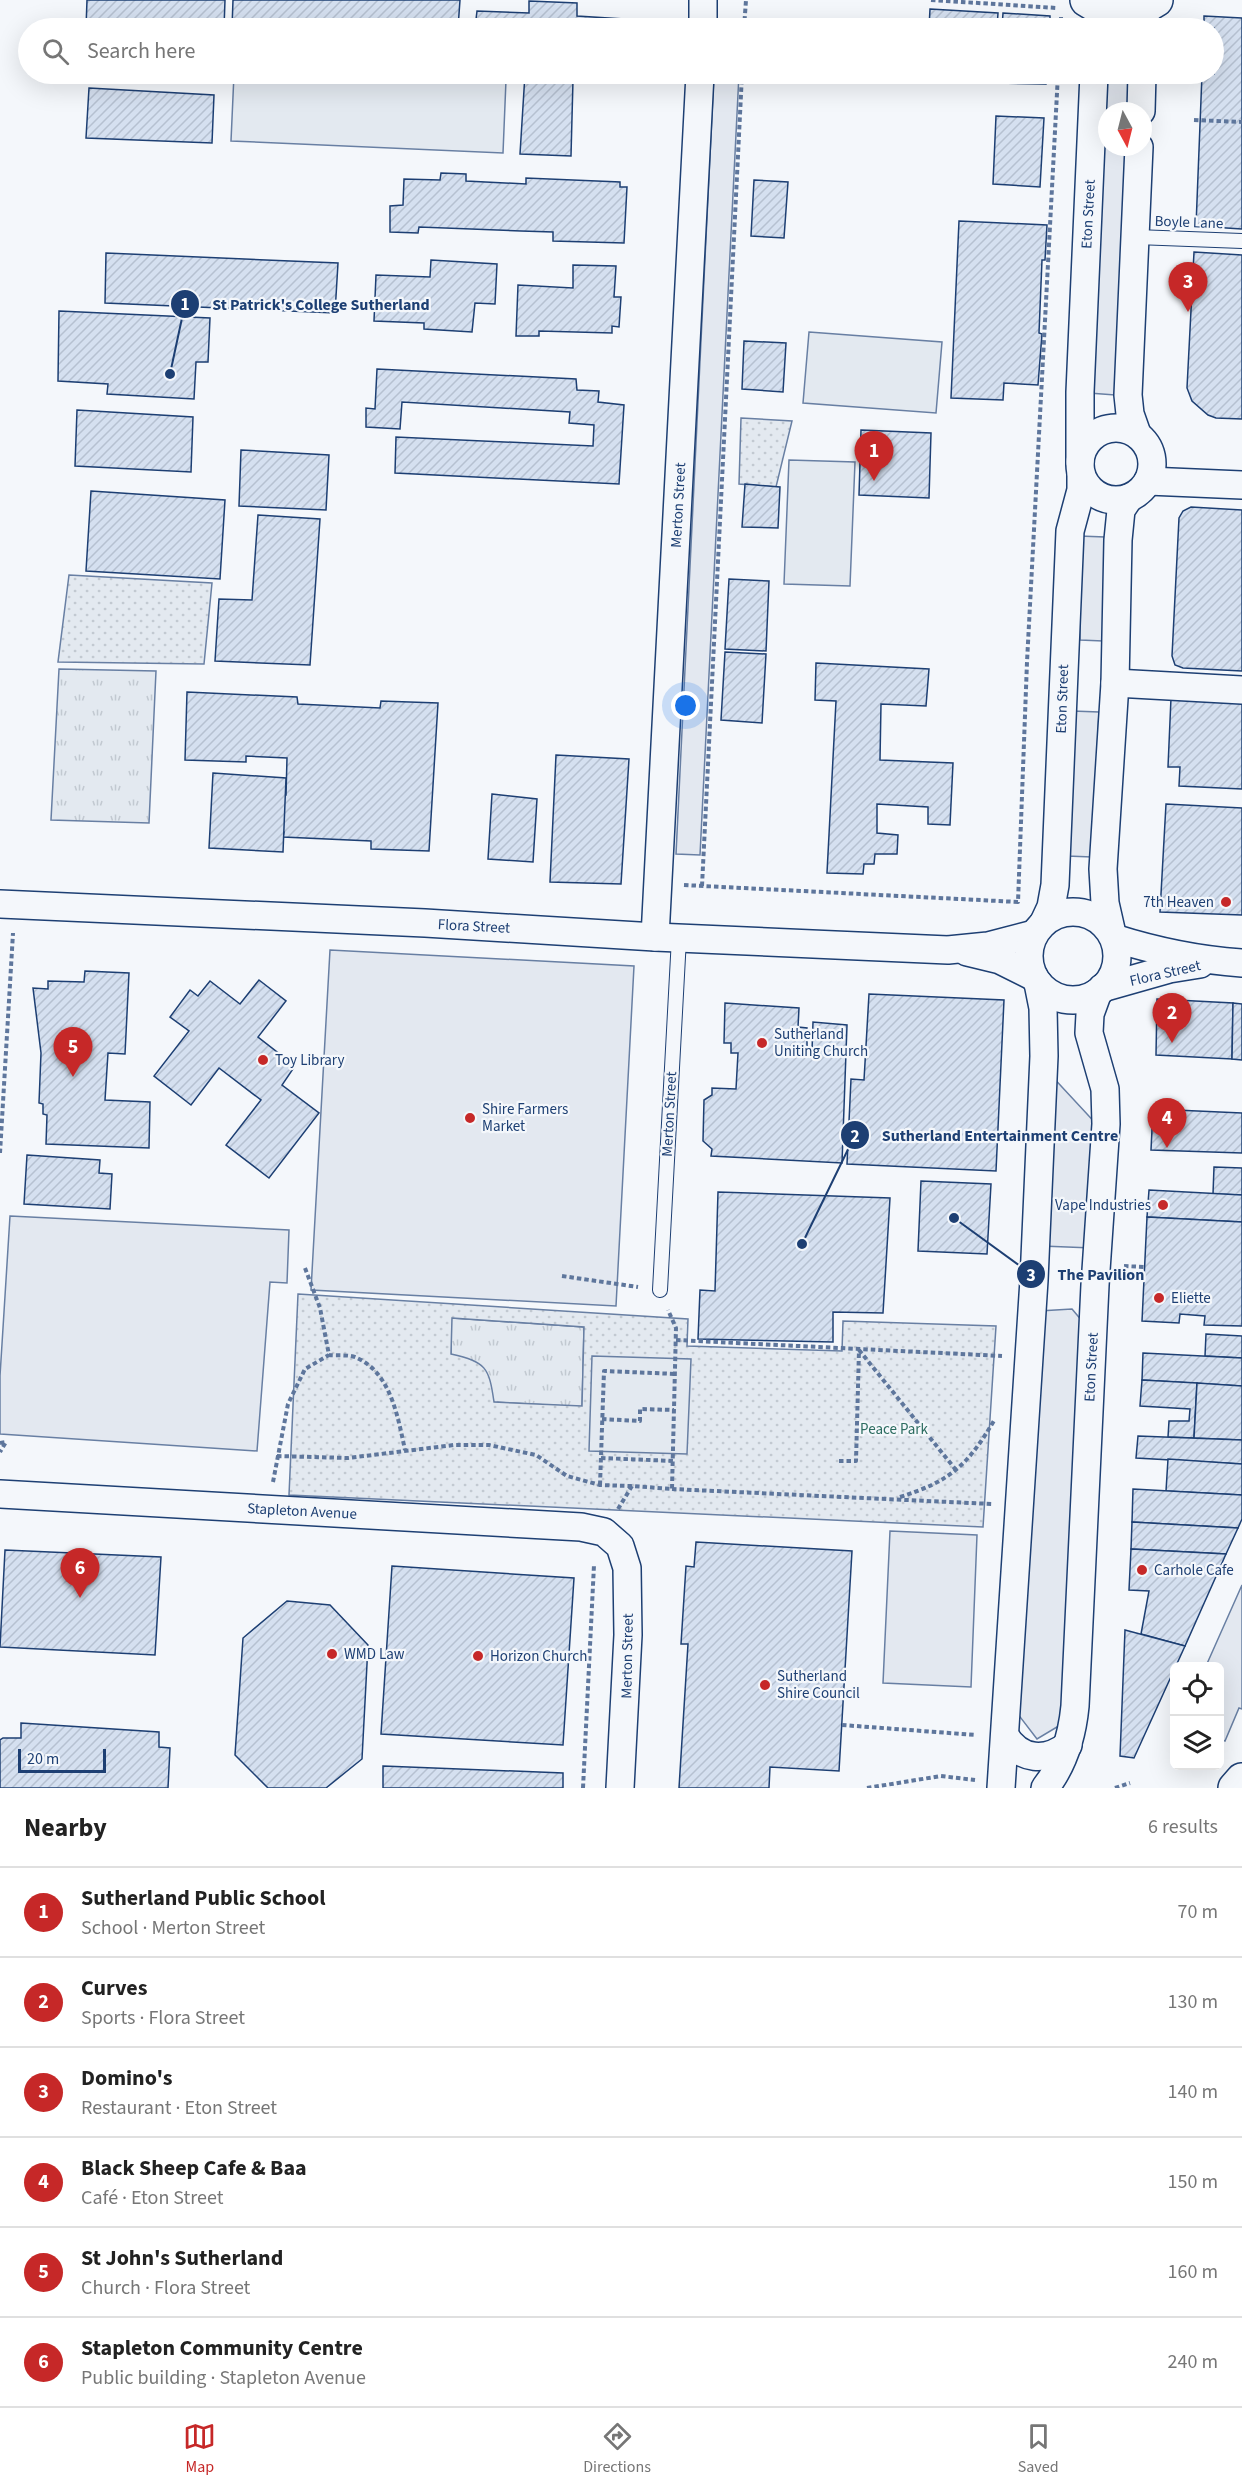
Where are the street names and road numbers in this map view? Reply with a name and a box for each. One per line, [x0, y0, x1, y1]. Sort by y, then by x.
street label: Eton Street [1076, 179, 1101, 249]
street label: Boyle Lane [1154, 211, 1224, 234]
street label: Merton Street [666, 462, 691, 548]
street label: Eton Street [1051, 664, 1074, 734]
street label: Flora Street [437, 914, 511, 939]
street label: Flora Street [1127, 955, 1203, 992]
street label: Merton Street [657, 1071, 682, 1157]
street label: Eton Street [1079, 1332, 1104, 1402]
street label: Stapleton Avenue [247, 1498, 357, 1525]
street label: Merton Street [616, 1613, 639, 1699]

